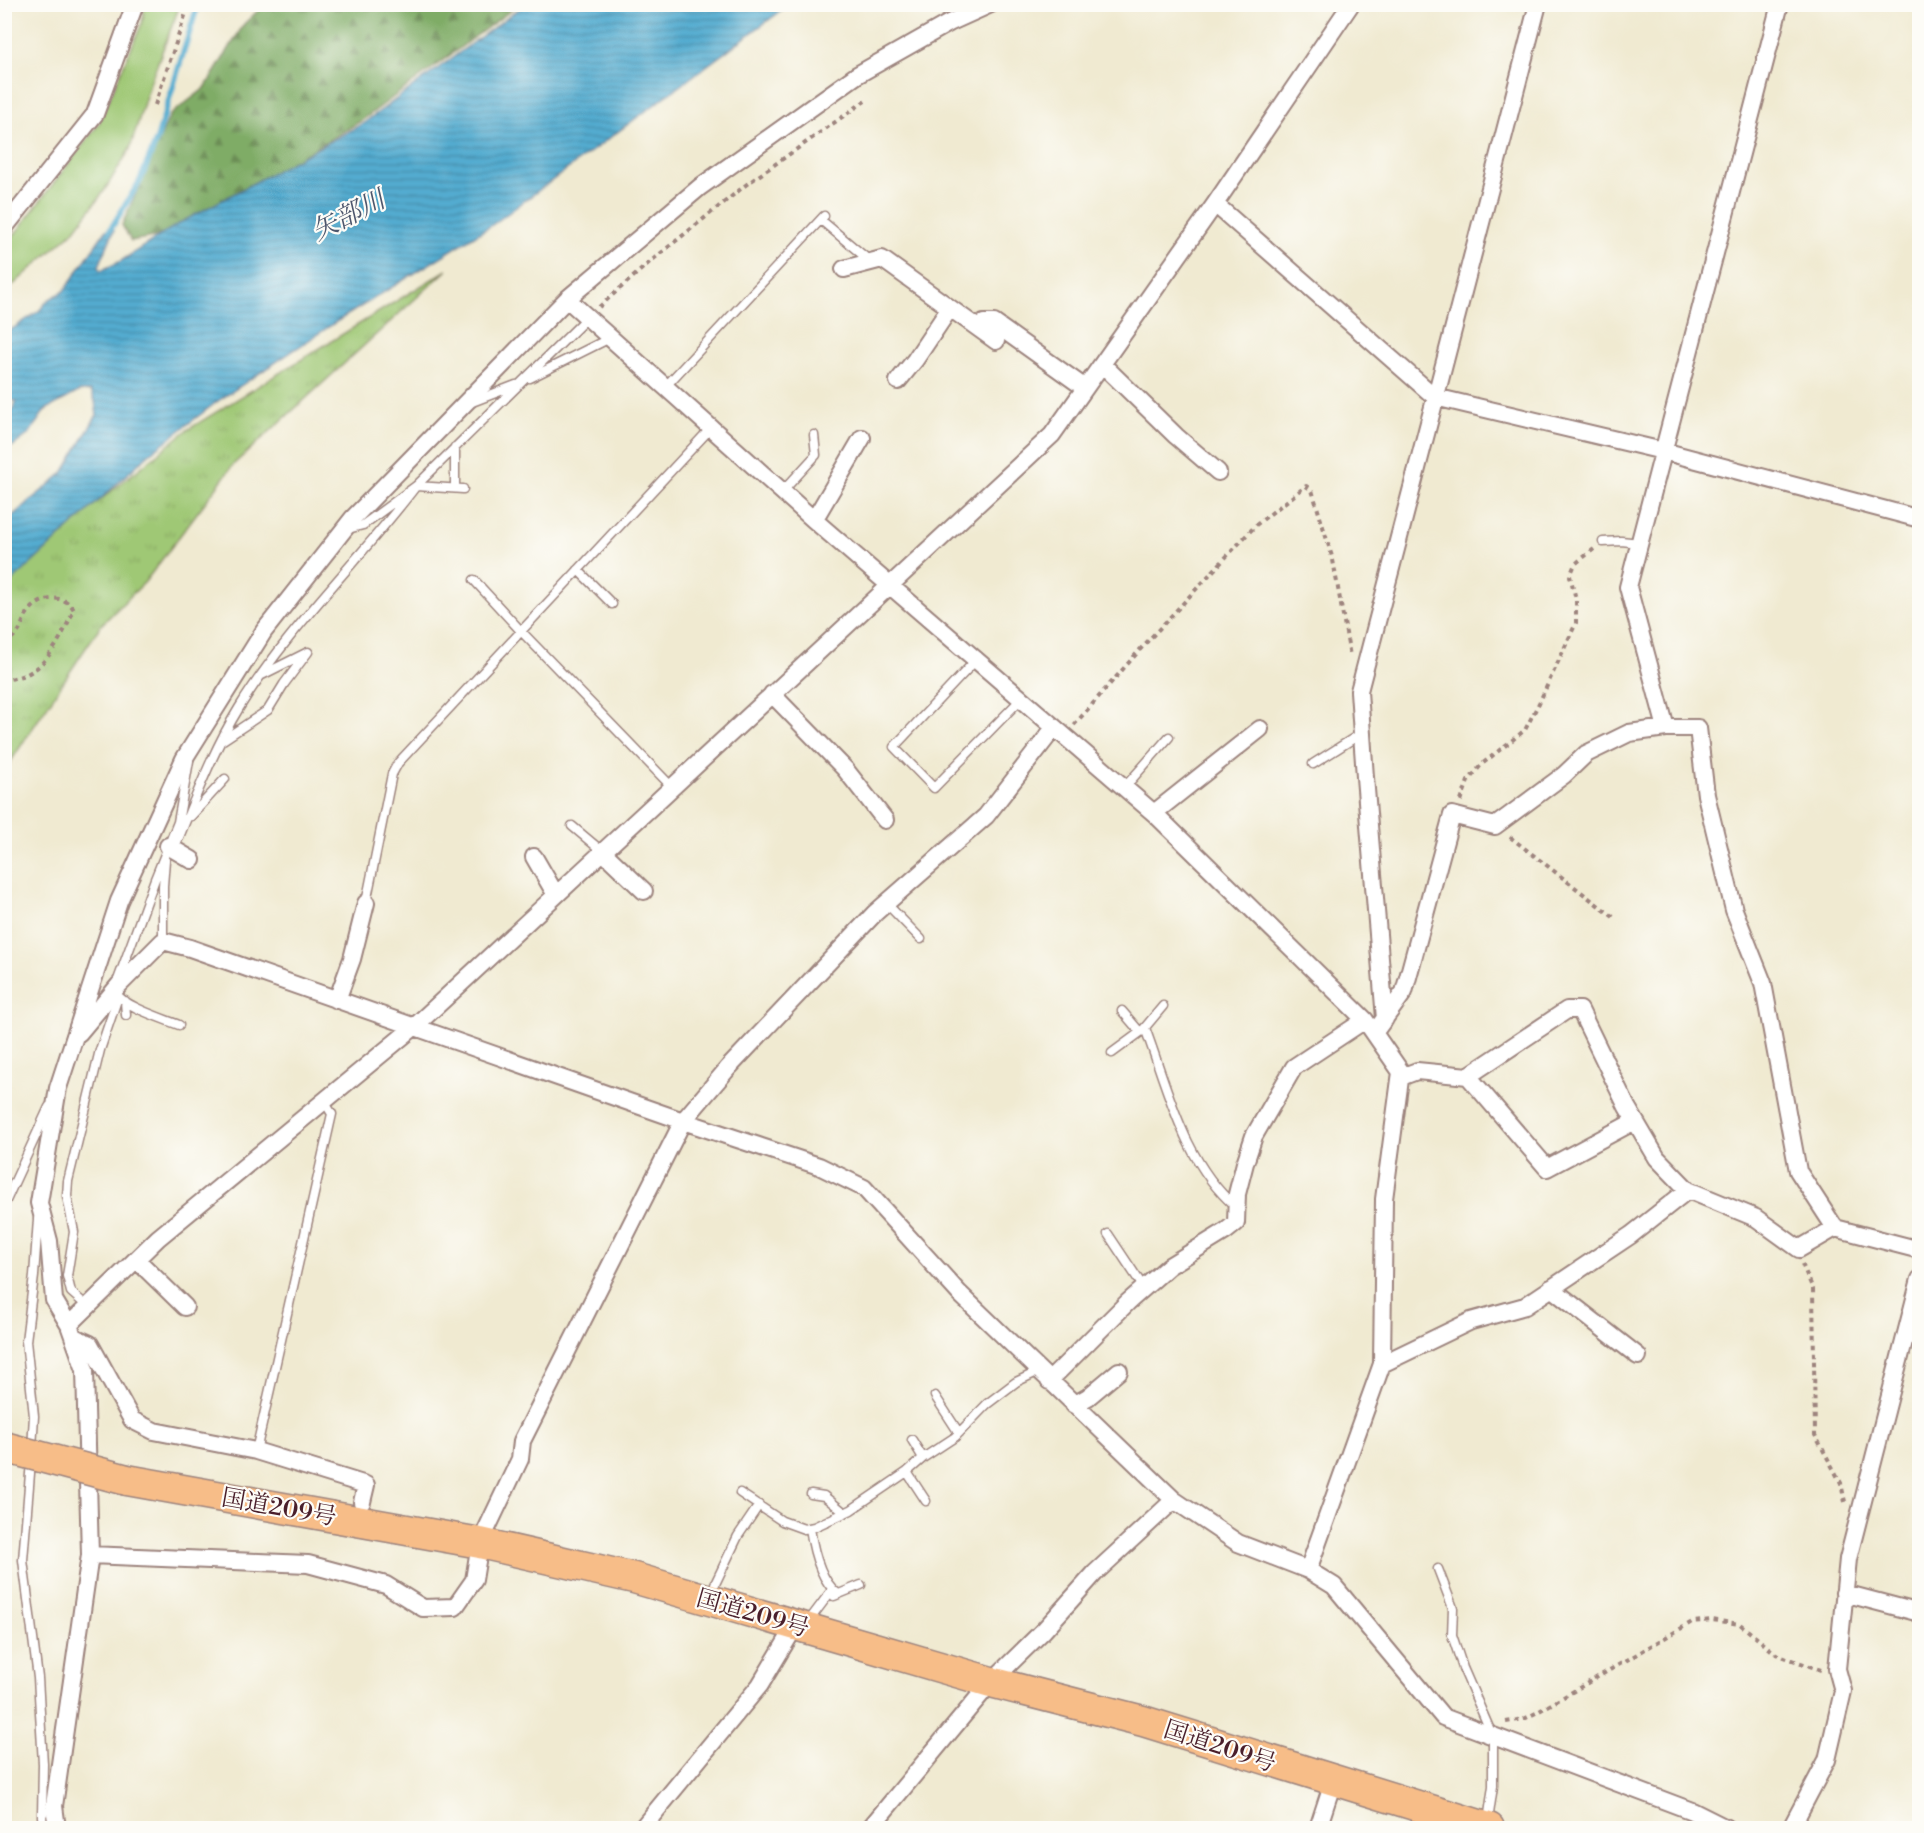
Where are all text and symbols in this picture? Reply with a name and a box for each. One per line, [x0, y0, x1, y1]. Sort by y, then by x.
water label: 矢部川 [306, 183, 393, 248]
street label: 国道209号 [219, 1483, 339, 1533]
street label: 国道209号 [693, 1584, 813, 1644]
street label: 国道209号 [1160, 1715, 1280, 1779]

